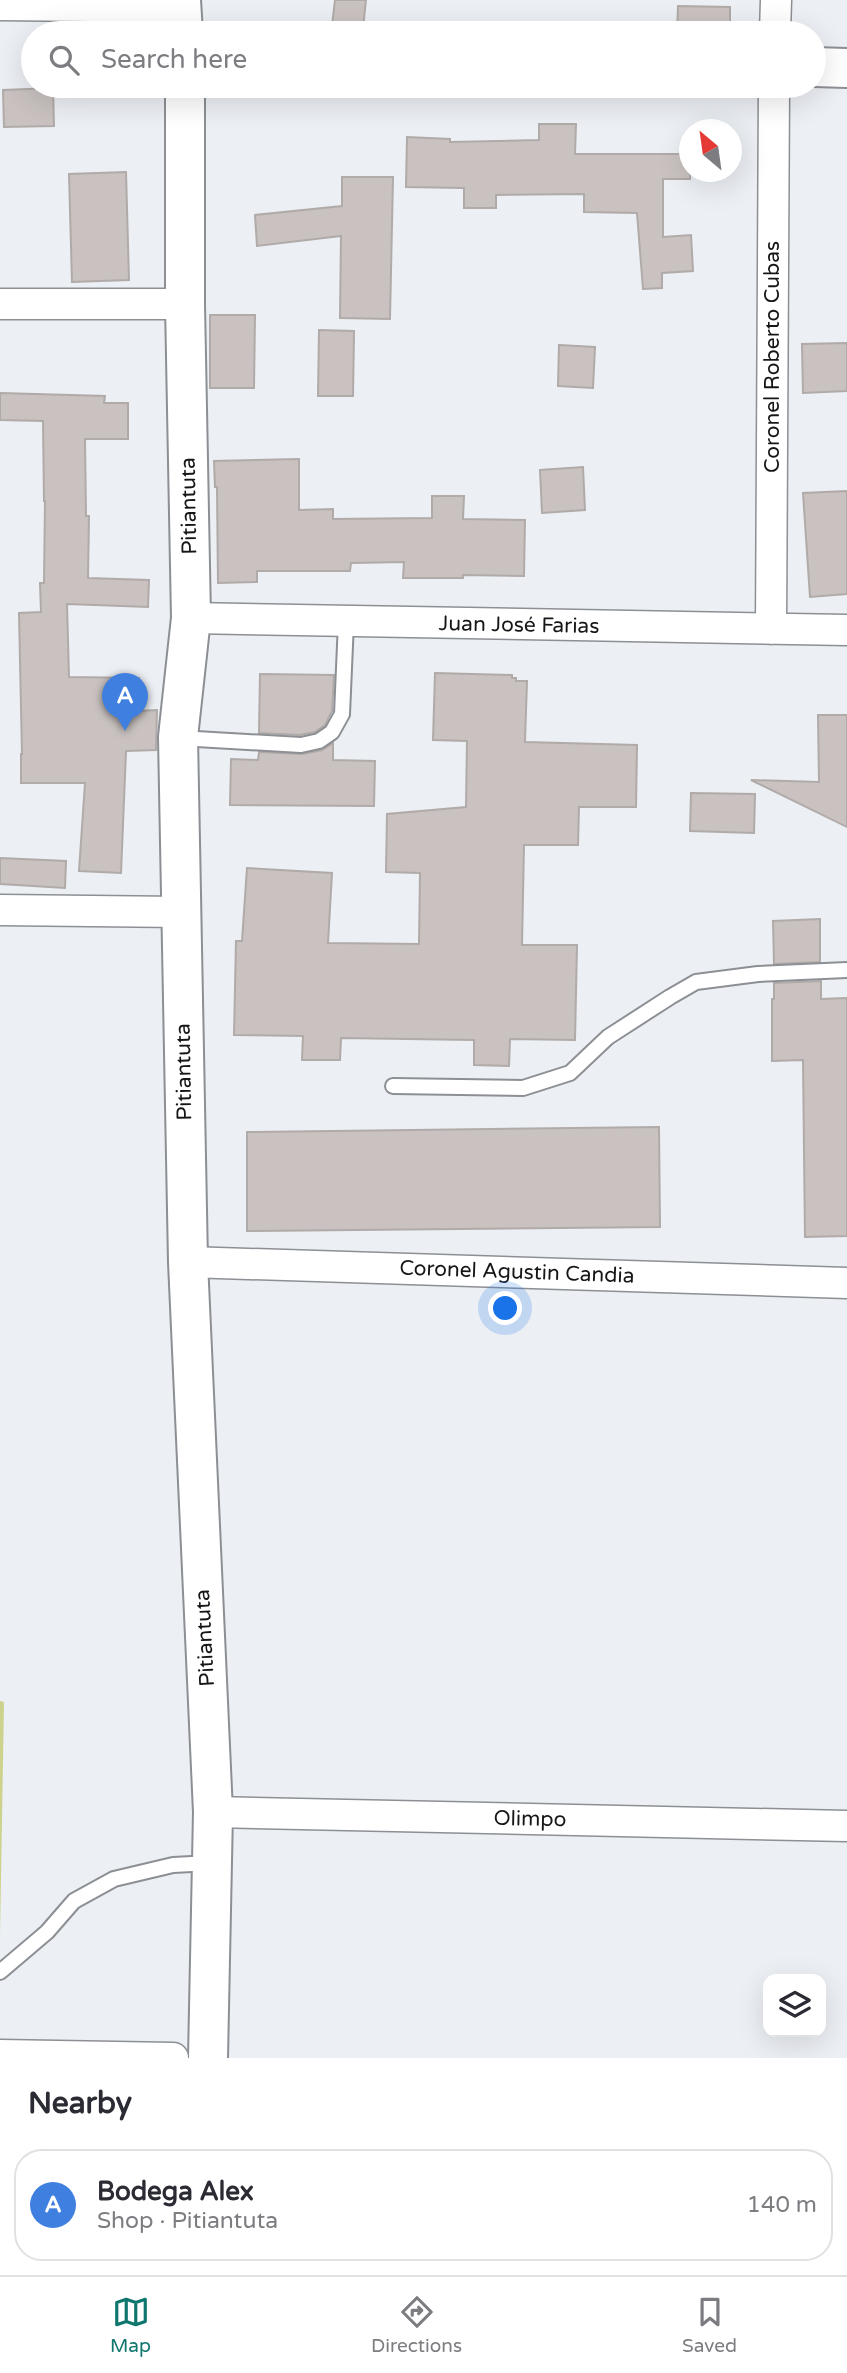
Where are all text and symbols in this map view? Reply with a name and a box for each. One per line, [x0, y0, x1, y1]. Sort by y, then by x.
search box [21, 21, 826, 98]
icon: search [45, 41, 83, 79]
text: Search here [101, 44, 247, 75]
north arrow [679, 119, 742, 182]
street label: Coronel Roberto Cubas [760, 241, 785, 473]
street label: Pitiantuta [176, 457, 202, 555]
street label: Juan José Farias [438, 611, 600, 639]
pin: A [102, 673, 148, 731]
street label: Pitiantuta [171, 1023, 197, 1121]
street label: Coronel Agustin Candia [399, 1255, 635, 1289]
your location [488, 1291, 522, 1325]
street label: Pitiantuta [190, 1589, 220, 1687]
street label: Olimpo [493, 1806, 567, 1832]
map controls [763, 1974, 826, 2037]
button: layers [763, 1974, 826, 2037]
text: Nearby [28, 2085, 132, 2122]
text: Bodega Alex [97, 2176, 254, 2207]
text: A [44, 2191, 62, 2219]
text: 140 m [747, 2191, 817, 2219]
text: Shop · Pitiantuta [97, 2207, 278, 2235]
tab: Map [110, 2293, 151, 2357]
tab: Directions [371, 2293, 462, 2357]
tab: Saved [682, 2293, 737, 2357]

